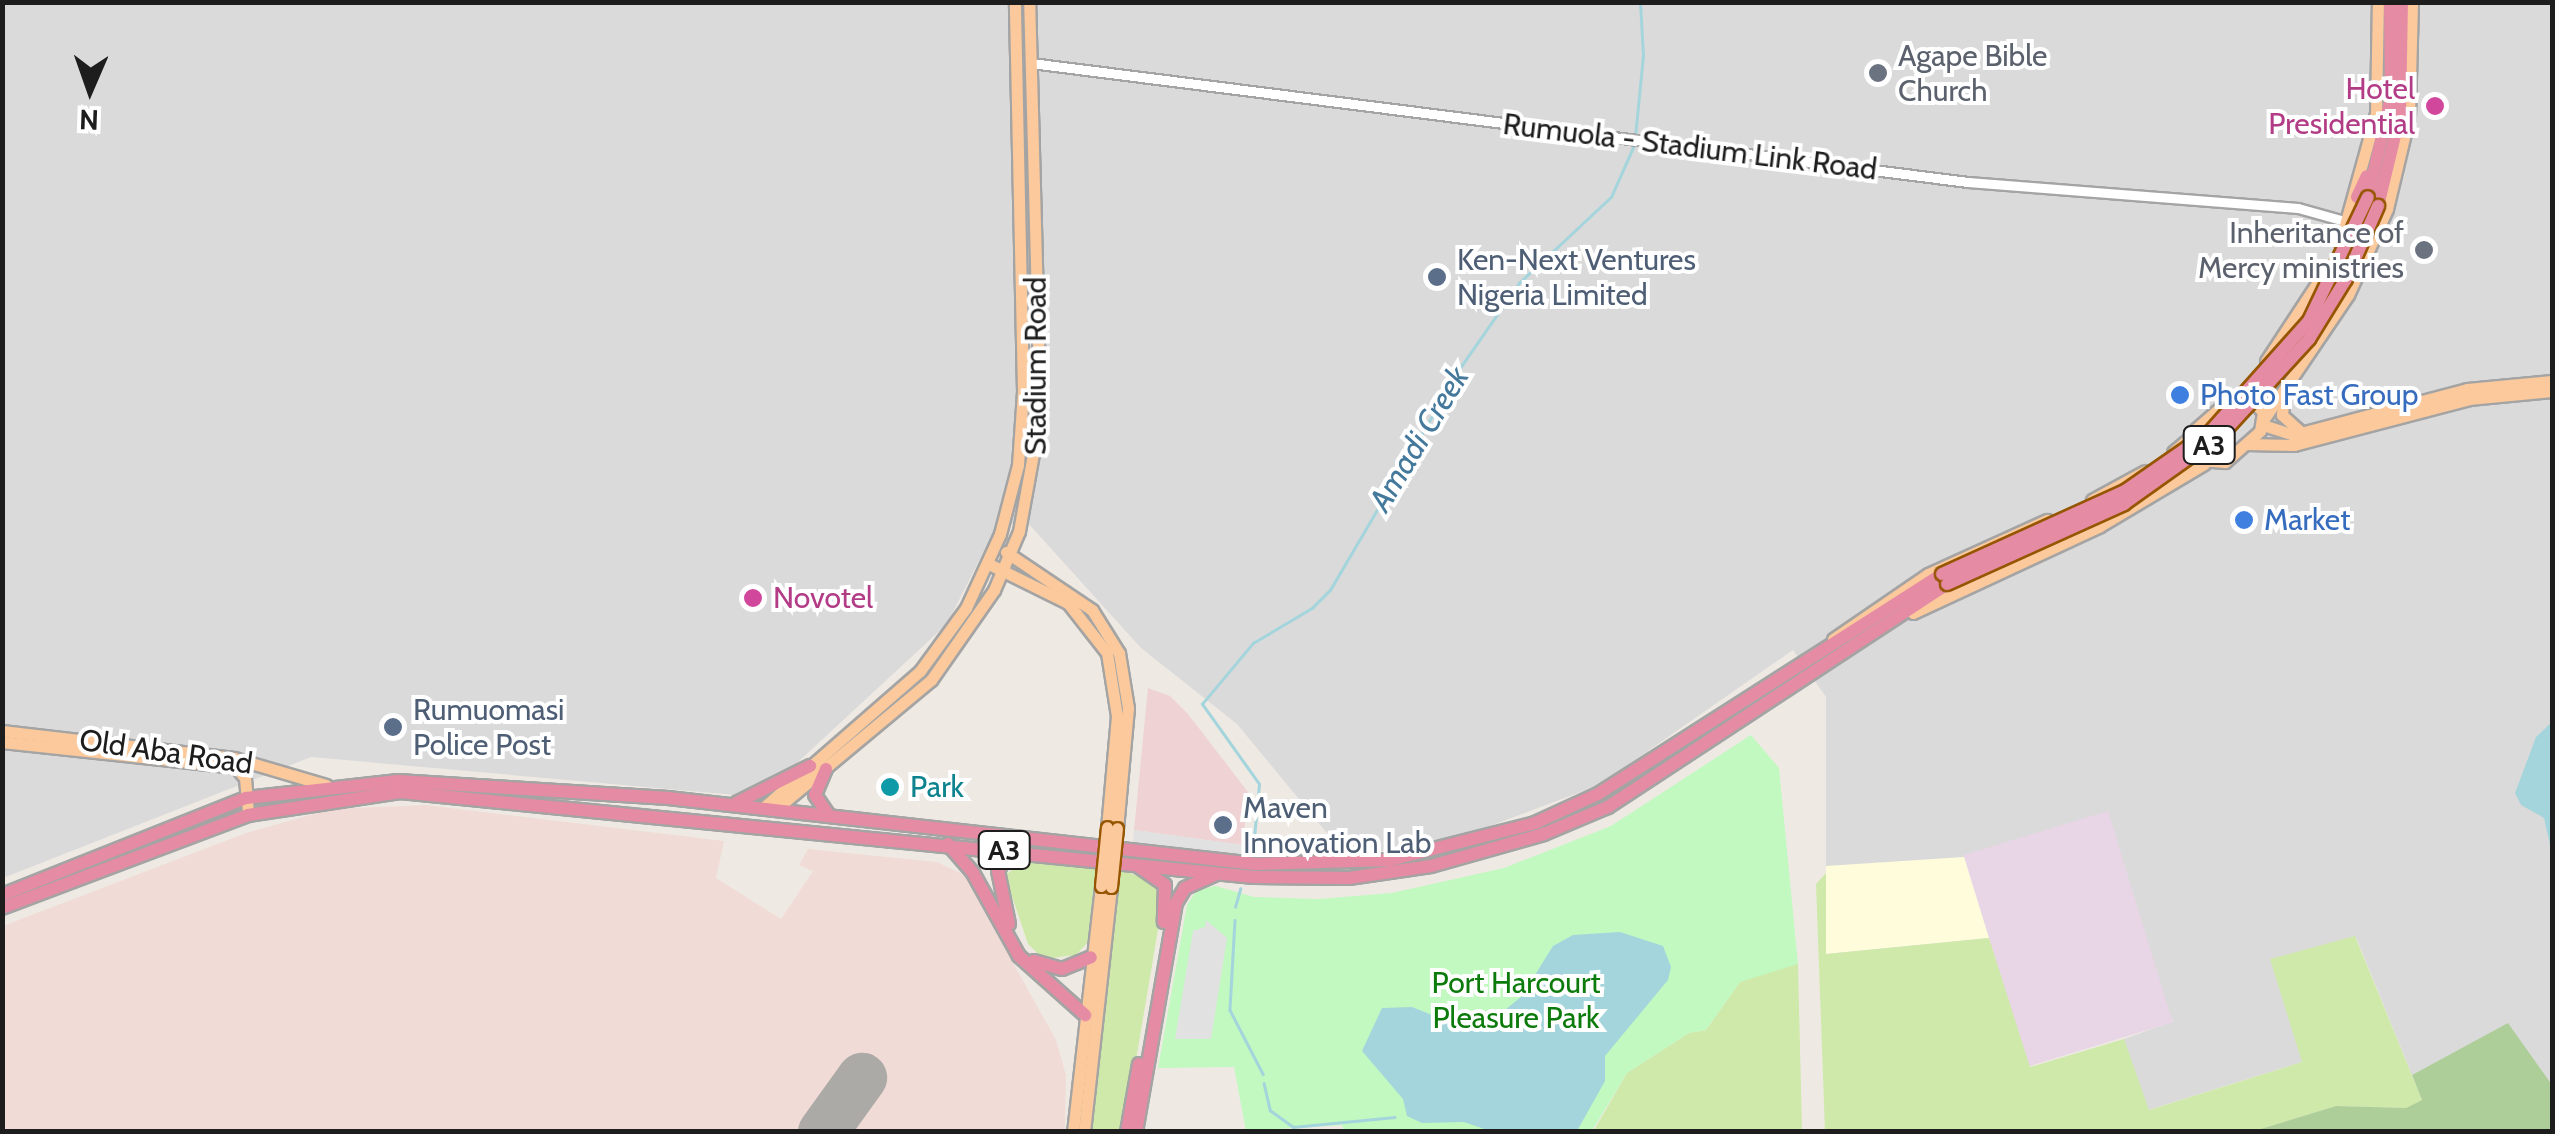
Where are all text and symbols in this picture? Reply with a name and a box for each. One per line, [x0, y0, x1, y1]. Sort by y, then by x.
place label: Agape Bible Church [1898, 38, 2047, 108]
north arrow [40, 40, 140, 140]
marker: Agape Bible Church [1867, 62, 1889, 84]
place label: Hotel Presidential [2268, 71, 2415, 142]
marker: Hotel Presidential [2424, 95, 2446, 117]
text: N [78, 103, 99, 137]
street label: Rumuola - Stadium Link Road [1501, 106, 1879, 188]
place label: Inheritance of Mercy ministries [2198, 215, 2404, 286]
marker: Inheritance of Mercy ministries [2413, 239, 2435, 261]
place label: Ken-Next Ventures Nigeria Limited [1457, 242, 1696, 312]
marker: Ken-Next Ventures Nigeria Limited [1426, 266, 1448, 288]
street label: Stadium Road [1018, 277, 1054, 455]
water label: Amadi Creek [1361, 360, 1477, 518]
place label: Photo Fast Group [2200, 377, 2418, 413]
marker: Photo Fast Group [2169, 384, 2191, 406]
road number: A3 [2182, 422, 2236, 468]
place label: Market [2264, 502, 2350, 538]
marker: Market [2233, 509, 2255, 531]
place label: Novotel [773, 580, 873, 616]
marker: Novotel [742, 587, 764, 609]
place label: Rumuomasi Police Post [413, 692, 564, 762]
marker: Rumuomasi Police Post [382, 716, 404, 738]
street label: Old Aba Road [77, 722, 255, 782]
place label: Park [910, 769, 964, 805]
marker: Park [879, 776, 901, 798]
place label: Maven Innovation Lab [1243, 790, 1431, 860]
marker: Maven Innovation Lab [1212, 814, 1234, 836]
road number: A3 [976, 827, 1032, 873]
park label: Port Harcourt Pleasure Park [1431, 965, 1601, 1036]

